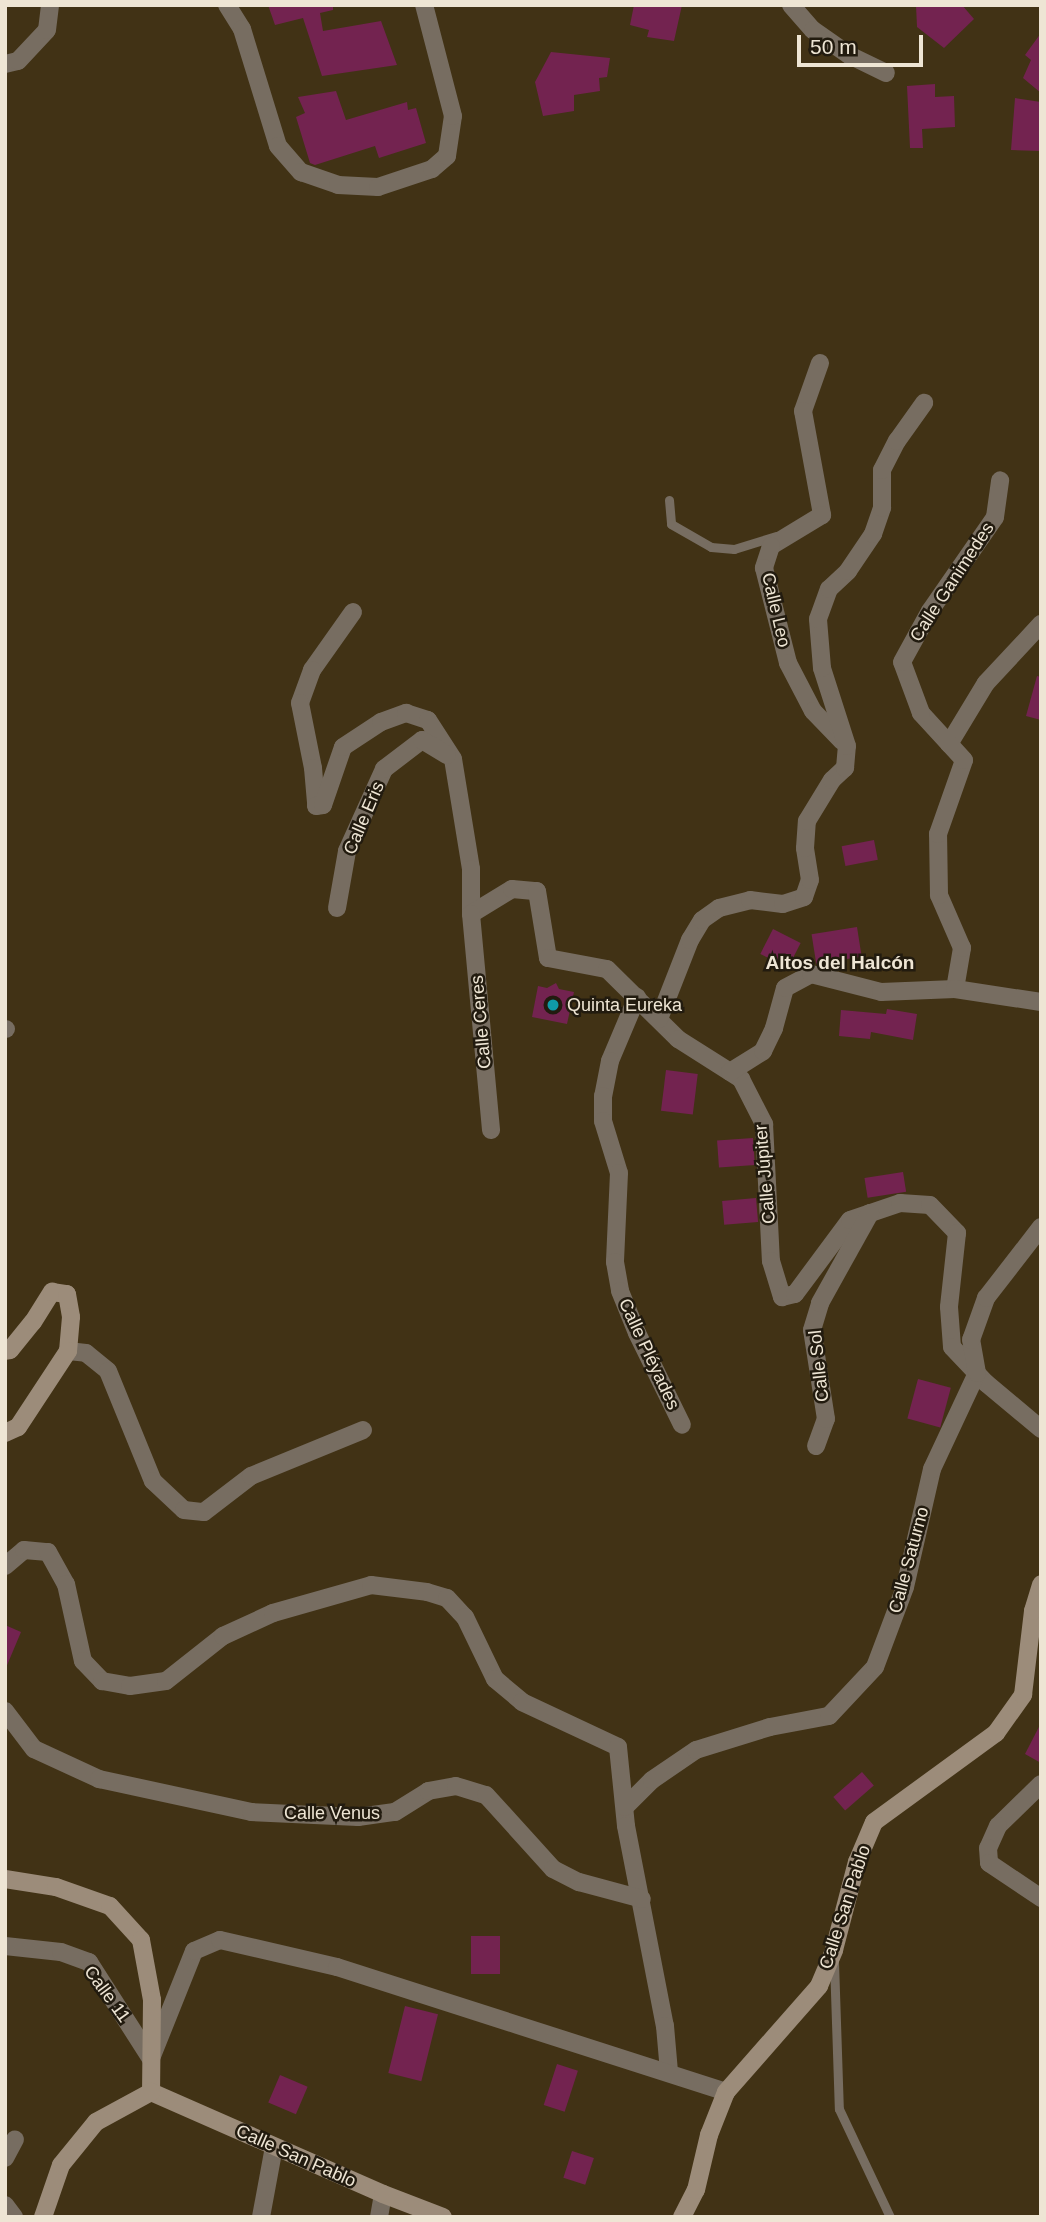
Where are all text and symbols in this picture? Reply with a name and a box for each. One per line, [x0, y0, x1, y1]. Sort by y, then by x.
scale bar [801, 21, 927, 65]
text: 50 m [810, 35, 857, 58]
street label: Calle Ganimedes [905, 518, 999, 646]
street label: Calle Leo [757, 571, 795, 649]
street label: Calle Eris [339, 778, 389, 858]
district label: Altos del Halcón [766, 952, 914, 974]
street label: Calle Ceres [466, 974, 496, 1070]
place label: Quinta Eureka [567, 994, 682, 1016]
marker: Quinta Eureka [545, 997, 561, 1013]
street label: Calle Júpiter [750, 1123, 780, 1225]
street label: Calle Pléyades [614, 1295, 684, 1413]
street label: Calle Sol [804, 1329, 834, 1403]
street label: Calle Saturno [884, 1505, 934, 1615]
street label: Calle Venus [284, 1802, 380, 1824]
street label: Calle San Pablo [815, 1842, 875, 1972]
street label: Calle 11 [79, 1961, 135, 2027]
street label: Calle San Pablo [233, 2120, 359, 2192]

